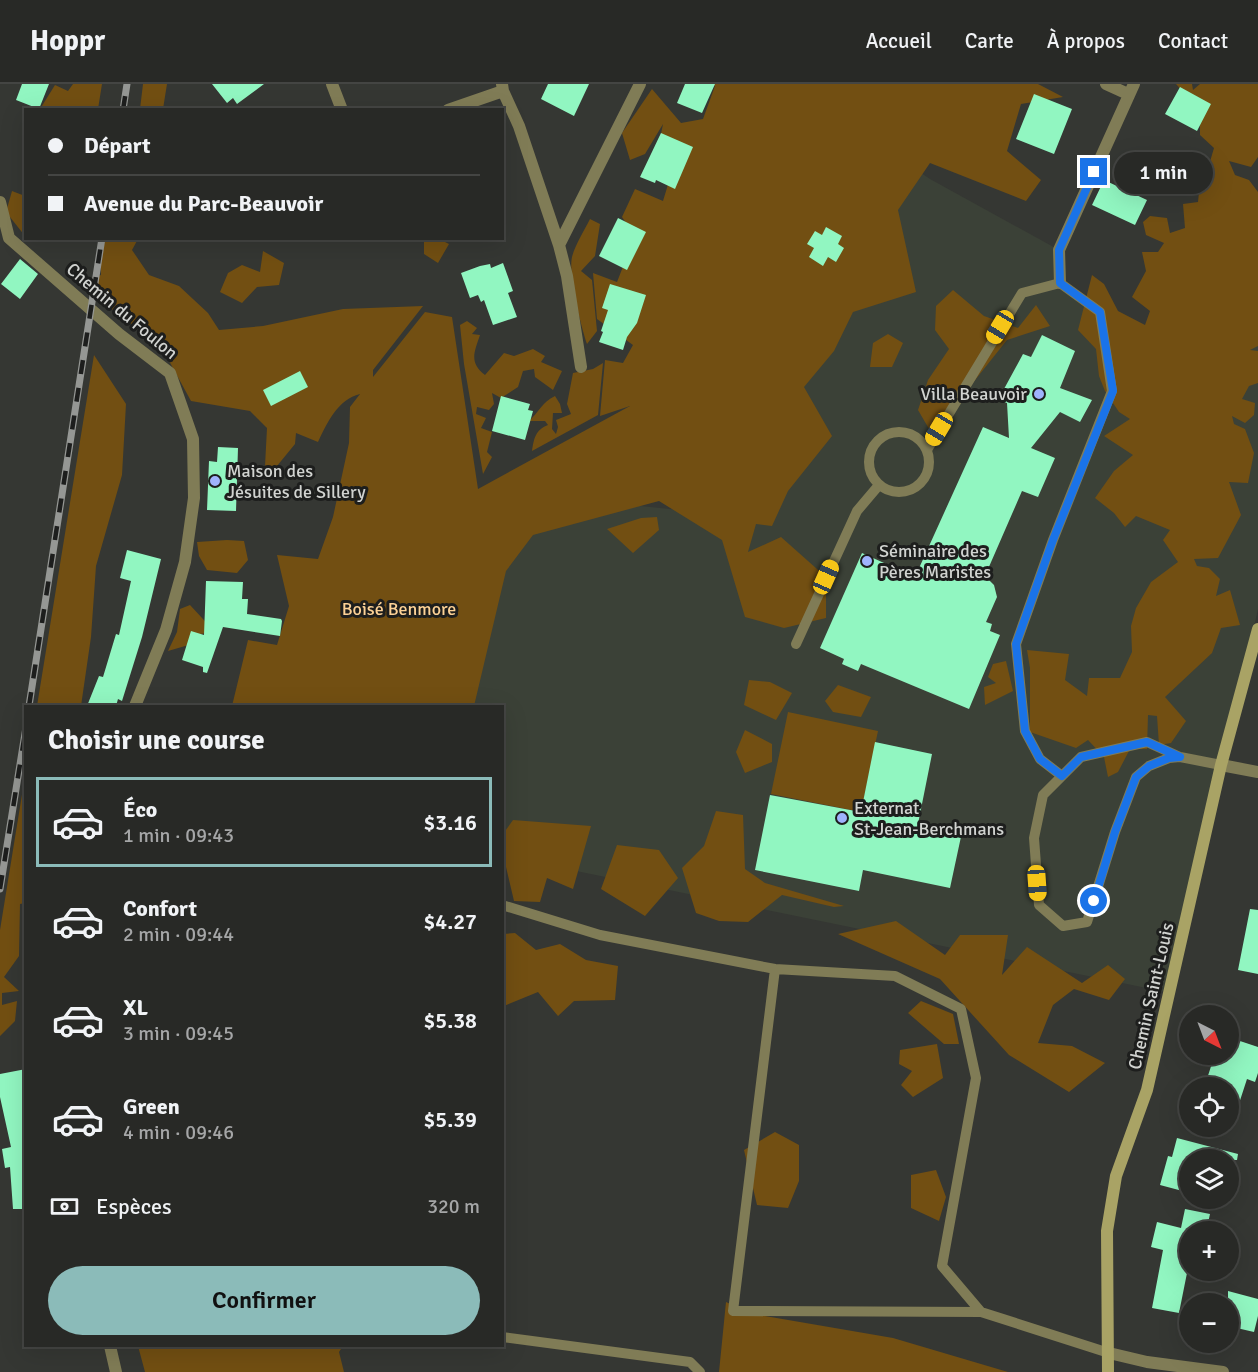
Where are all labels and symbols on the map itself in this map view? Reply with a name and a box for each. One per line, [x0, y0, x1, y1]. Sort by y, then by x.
callout: 1 min [1115, 151, 1214, 193]
route end [1080, 158, 1107, 185]
street label: Chemin du Foulon [62, 258, 182, 364]
car [983, 307, 1017, 347]
place label: Villa Beauvoir [921, 383, 1027, 405]
marker: Villa Beauvoir [1032, 387, 1046, 401]
car [922, 409, 956, 449]
place label: Maison des Jésuites de Sillery [227, 460, 366, 503]
marker: Maison des Jésuites de Sillery [208, 474, 222, 488]
place label: Séminaire des Pères Maristes [879, 540, 991, 583]
marker: Séminaire des Pères Maristes [860, 554, 874, 568]
car [810, 557, 842, 597]
park label: Boisé Benmore [342, 598, 456, 620]
place label: Externat St-Jean-Berchmans [854, 797, 1004, 840]
marker: Externat St-Jean-Berchmans [835, 811, 849, 825]
car [1027, 864, 1047, 902]
route start [1080, 887, 1107, 914]
street label: Chemin Saint-Louis [1123, 920, 1179, 1072]
north arrow [1179, 1005, 1239, 1065]

